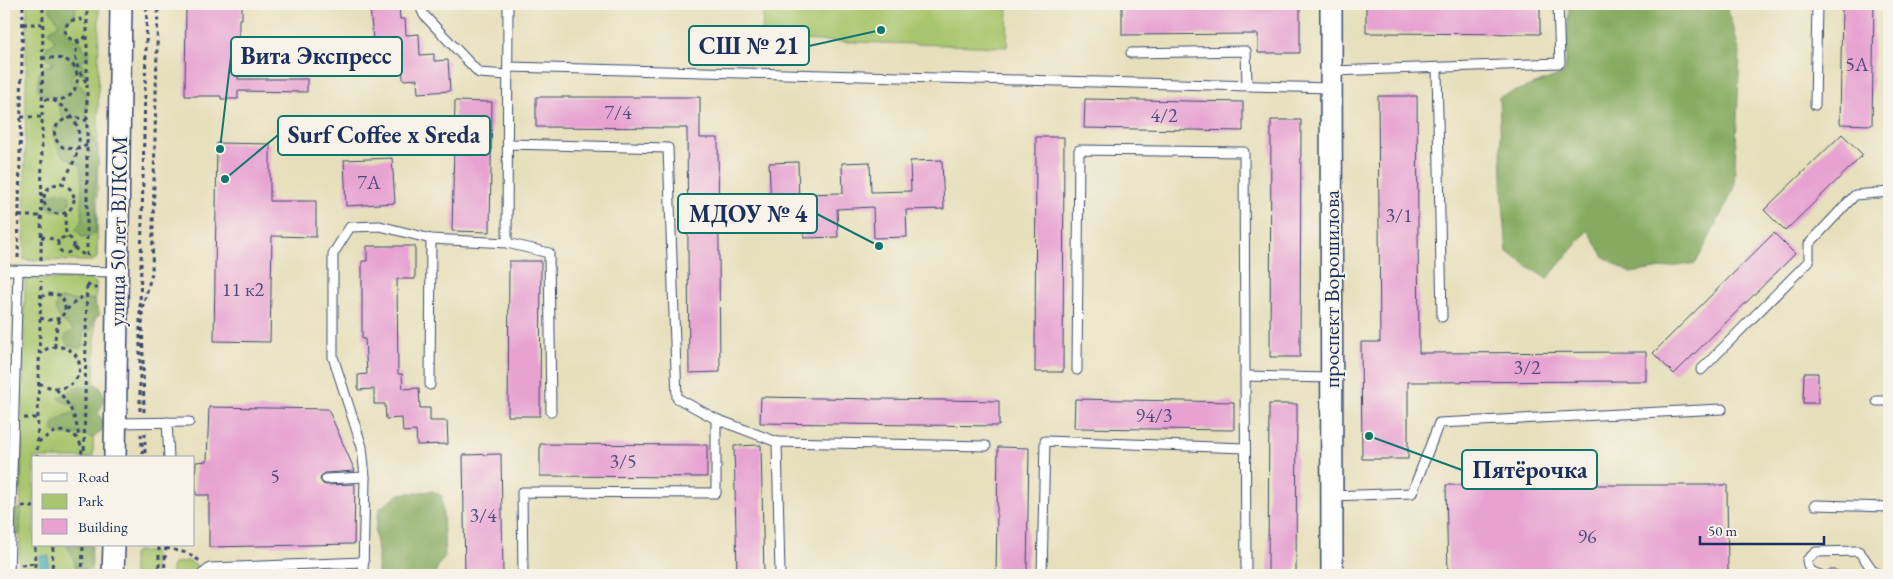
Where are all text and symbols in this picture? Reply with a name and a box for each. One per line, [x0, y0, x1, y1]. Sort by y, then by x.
callout: СШ № 21 [689, 26, 809, 65]
text: СШ № 21 [699, 30, 799, 61]
callout: Вита Экспресс [231, 37, 402, 76]
text: Вита Экспресс [240, 40, 392, 71]
house number: 5А [1845, 51, 1869, 77]
house number: 7/4 [604, 99, 632, 125]
house number: 4/2 [1150, 102, 1178, 128]
callout: Surf Coffee x Sreda [278, 116, 490, 155]
text: Surf Coffee x Sreda [288, 119, 481, 150]
street label: улица 50 лет ВЛКСМ [102, 135, 134, 327]
house number: 7А [357, 169, 381, 195]
street label: проспект Ворошилова [1317, 190, 1346, 388]
callout: МДОУ № 4 [678, 194, 817, 233]
text: МДОУ № 4 [689, 198, 808, 229]
house number: 3/1 [1385, 202, 1413, 228]
house number: 11 к2 [222, 276, 265, 302]
house number: 3/2 [1513, 354, 1541, 380]
house number: 94/3 [1136, 402, 1172, 428]
house number: 3/5 [609, 448, 637, 474]
callout: Пятёрочка [1462, 450, 1597, 489]
text: Пятёрочка [1473, 454, 1588, 485]
legend [32, 456, 195, 546]
house number: 5 [270, 463, 280, 489]
text: Road [78, 467, 110, 486]
text: Park [78, 491, 105, 510]
house number: 3/4 [469, 502, 497, 528]
scale bar [1700, 514, 1824, 546]
text: Building [78, 517, 128, 536]
text: 50 m [1708, 521, 1737, 540]
house number: 96 [1577, 523, 1597, 549]

